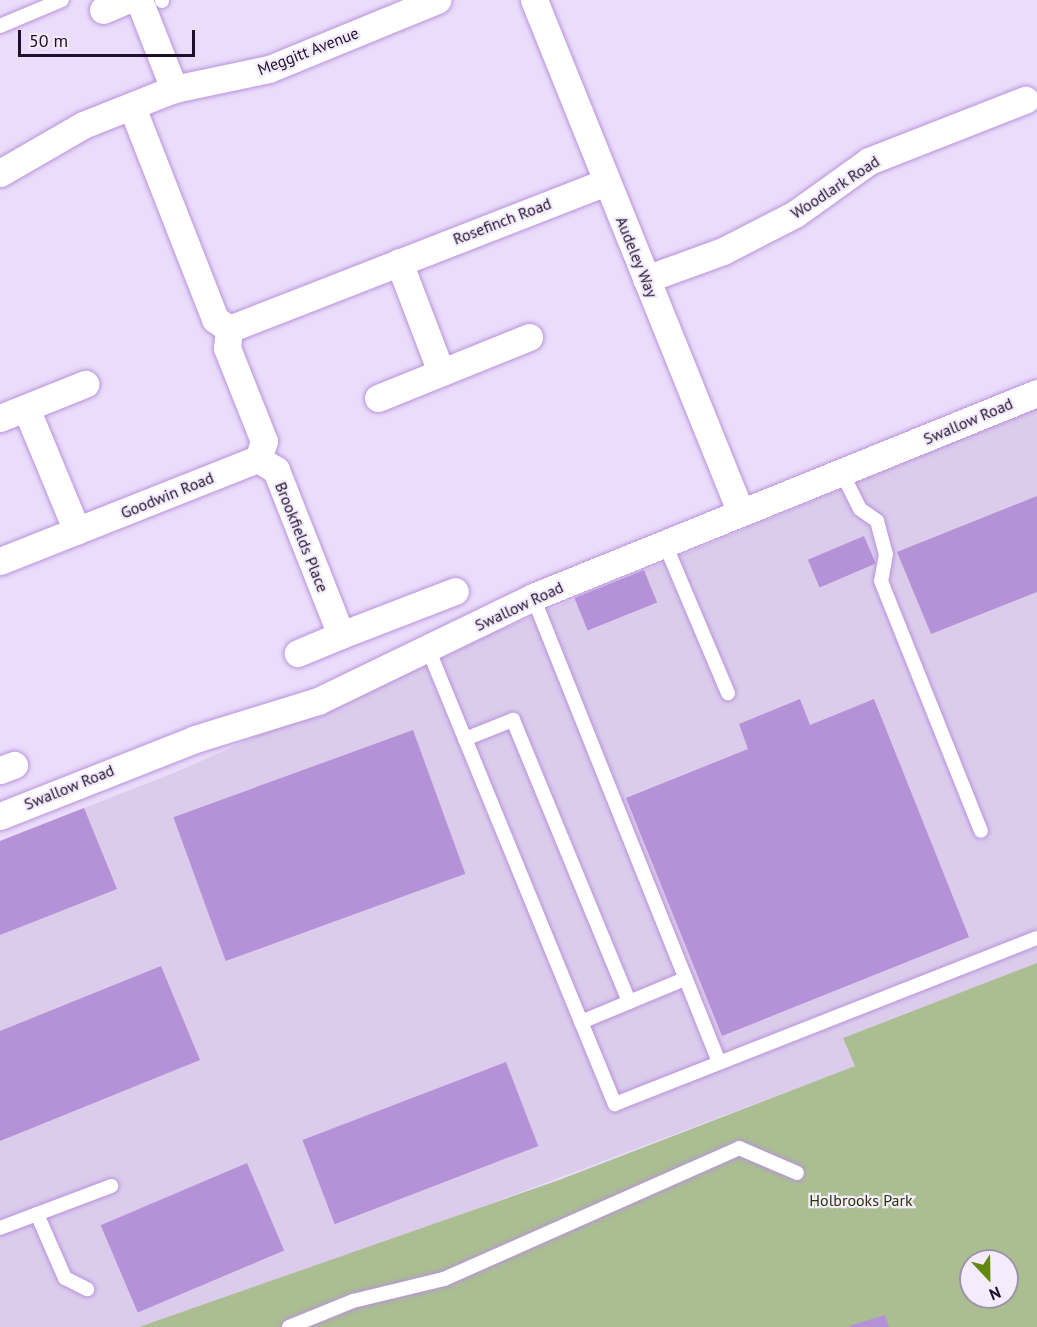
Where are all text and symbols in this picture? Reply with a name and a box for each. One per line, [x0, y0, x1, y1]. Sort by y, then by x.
scale bar [21, 18, 198, 56]
street label: Meggitt Avenue [255, 23, 361, 79]
text: 50 m [29, 29, 68, 52]
street label: Woodlark Road [787, 151, 883, 223]
street label: Rosefinch Road [450, 193, 554, 249]
street label: Audeley Way [612, 213, 662, 301]
street label: Swallow Road [920, 393, 1016, 449]
street label: Goodwin Road [118, 468, 216, 522]
street label: Brookfields Place [271, 479, 333, 595]
street label: Swallow Road [472, 577, 566, 635]
street label: Swallow Road [21, 760, 117, 814]
park label: Holbrooks Park [809, 1190, 913, 1210]
north arrow [959, 1249, 1019, 1309]
text: N [986, 1283, 1004, 1305]

